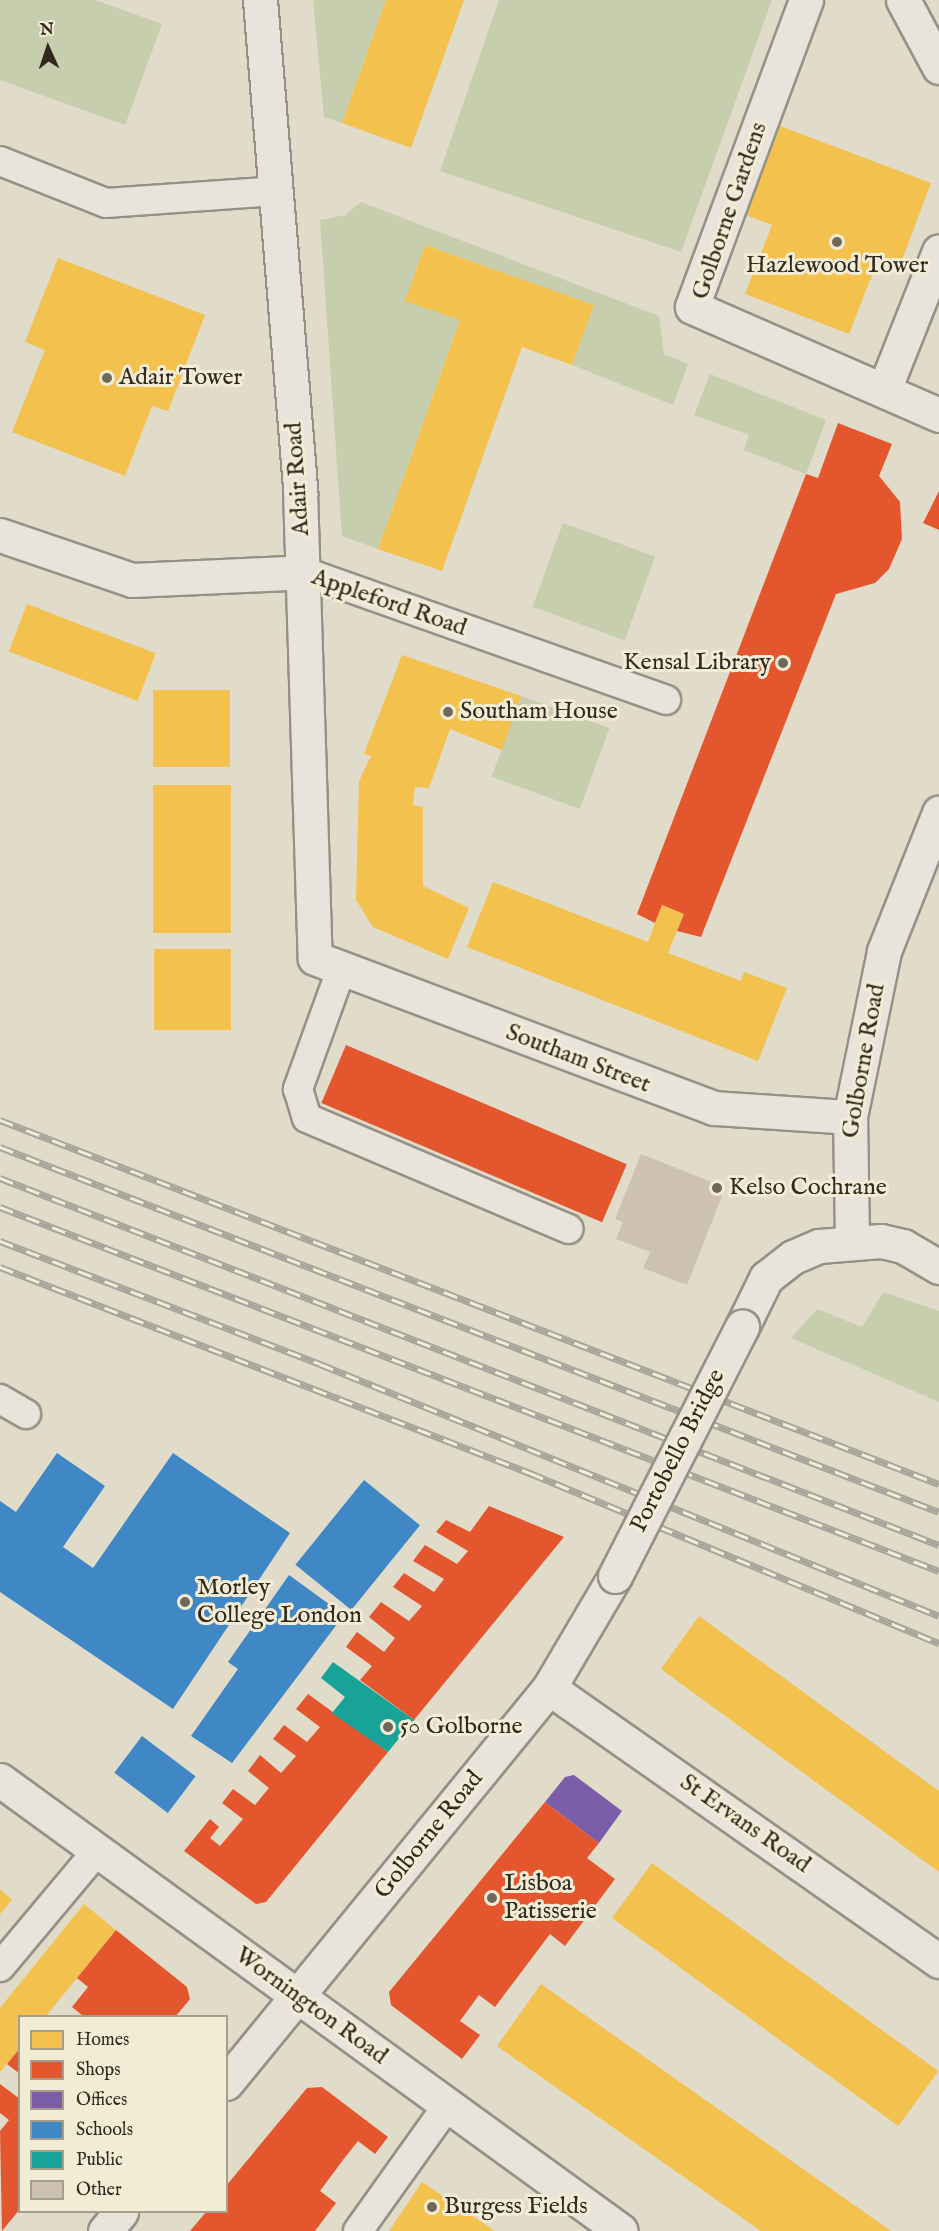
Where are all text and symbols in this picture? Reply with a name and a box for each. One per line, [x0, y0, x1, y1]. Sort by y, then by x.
north arrow [18, 18, 78, 78]
text: N [40, 20, 54, 40]
street label: Golborne Gardens [686, 119, 774, 303]
marker: Hazlewood Tower [830, 235, 844, 249]
place label: Hazlewood Tower [746, 252, 928, 280]
place label: Adair Tower [119, 364, 242, 392]
marker: Adair Tower [100, 371, 114, 385]
street label: Adair Road [280, 421, 316, 537]
street label: Appleford Road [308, 563, 470, 643]
place label: Kensal Library [623, 649, 771, 677]
marker: Kensal Library [776, 656, 790, 670]
place label: Southam House [460, 698, 618, 726]
marker: Southam House [441, 705, 455, 719]
street label: Golborne Road [836, 982, 892, 1140]
street label: Southam Street [502, 1018, 654, 1100]
place label: Kelso Cochrane [729, 1174, 887, 1202]
marker: Kelso Cochrane [710, 1181, 724, 1195]
street label: Portobello Bridge [625, 1365, 731, 1537]
place label: Morley College London [197, 1574, 362, 1630]
marker: Morley College London [178, 1595, 192, 1609]
place label: 50 Golborne [400, 1713, 522, 1741]
marker: 50 Golborne [381, 1720, 395, 1734]
street label: Golborne Road [369, 1765, 489, 1905]
street label: St Ervans Road [674, 1768, 816, 1880]
place label: Lisboa Patisserie [504, 1870, 597, 1926]
marker: Lisboa Patisserie [485, 1891, 499, 1905]
street label: Wornington Road [229, 1941, 393, 2071]
legend [18, 2015, 228, 2213]
text: Homes [76, 2029, 129, 2052]
text: Shops [76, 2059, 121, 2082]
text: Offices [76, 2089, 127, 2112]
text: Schools [76, 2119, 133, 2142]
text: Public [76, 2149, 123, 2172]
text: Other [76, 2179, 122, 2202]
place label: Burgess Fields [444, 2193, 588, 2221]
marker: Burgess Fields [425, 2200, 439, 2214]

